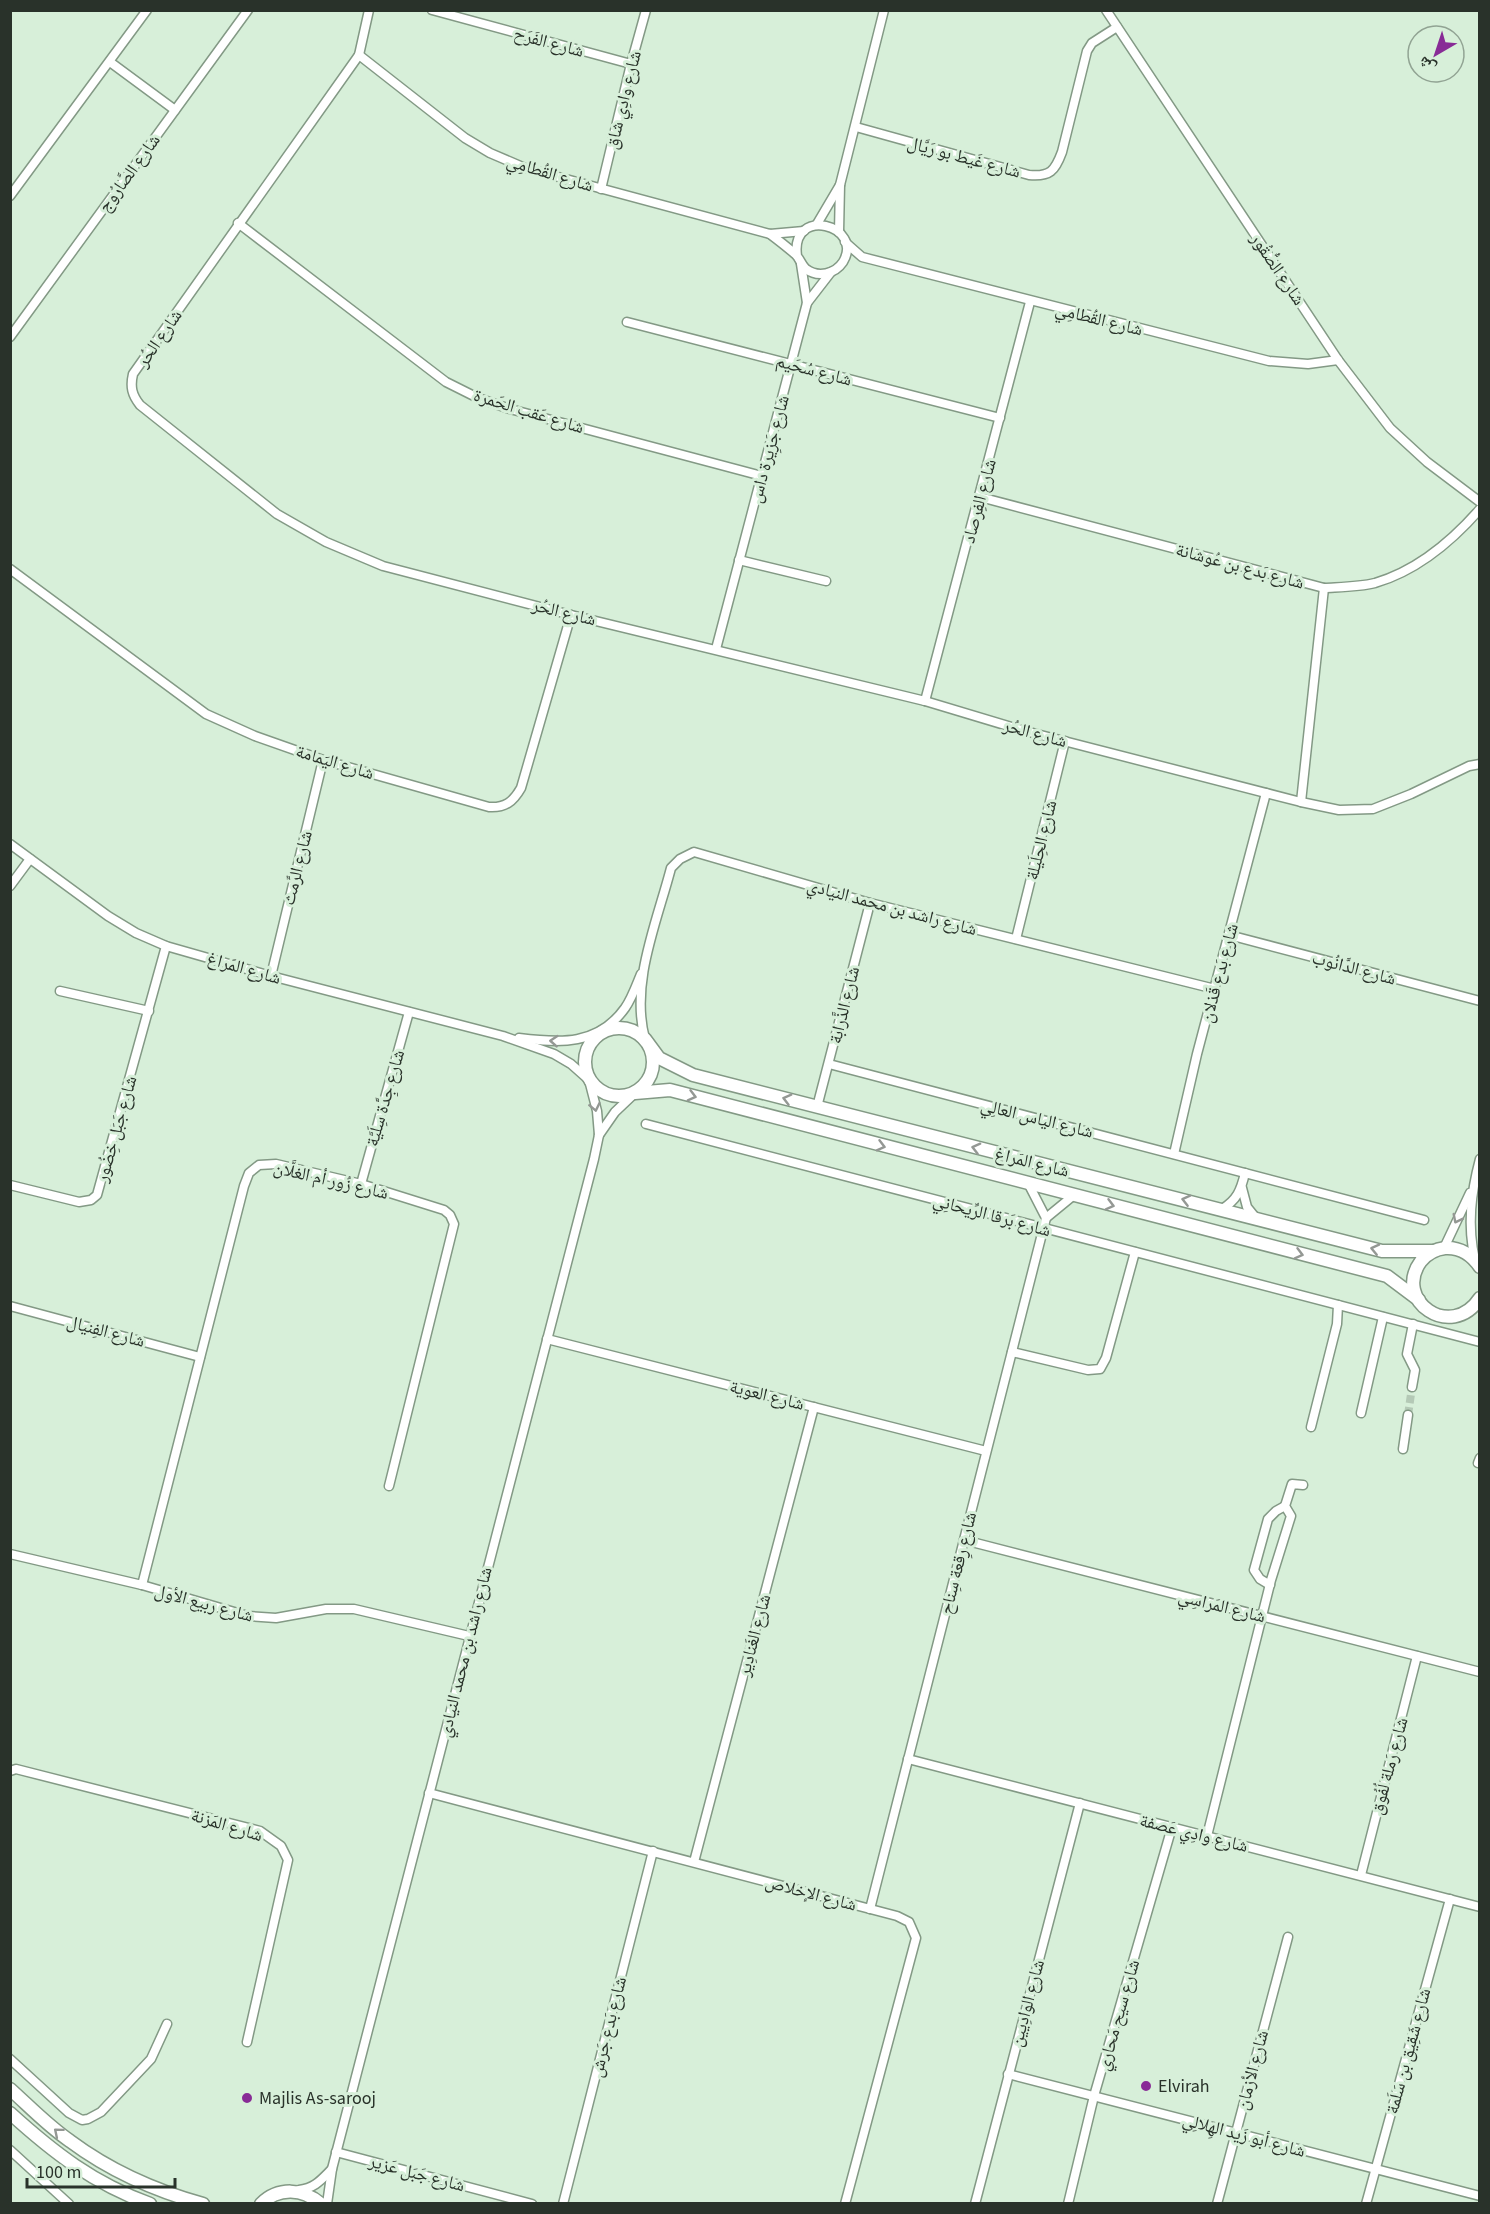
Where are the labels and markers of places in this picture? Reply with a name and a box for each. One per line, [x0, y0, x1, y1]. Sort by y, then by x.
place label: Elvirah [1158, 2074, 1210, 2099]
marker: Elvirah [1139, 2079, 1153, 2093]
place label: Majlis As-sarooj [259, 2086, 376, 2111]
marker: Majlis As-sarooj [240, 2091, 254, 2105]

